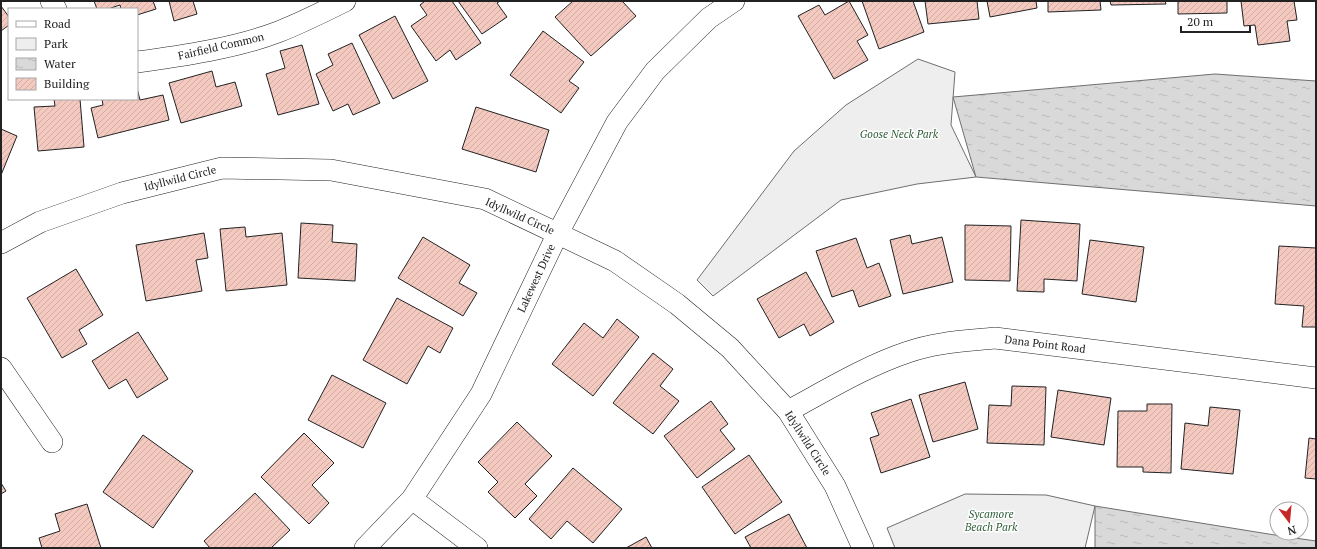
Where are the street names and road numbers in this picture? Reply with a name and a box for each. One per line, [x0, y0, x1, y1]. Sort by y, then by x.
street label: Fairfield Common [177, 29, 266, 63]
street label: Idyllwild Circle [142, 162, 218, 194]
street label: Idyllwild Circle [483, 195, 557, 238]
street label: Lakewest Drive [514, 241, 558, 314]
street label: Dana Point Road [1004, 332, 1086, 356]
street label: Idyllwild Circle [782, 408, 834, 478]

